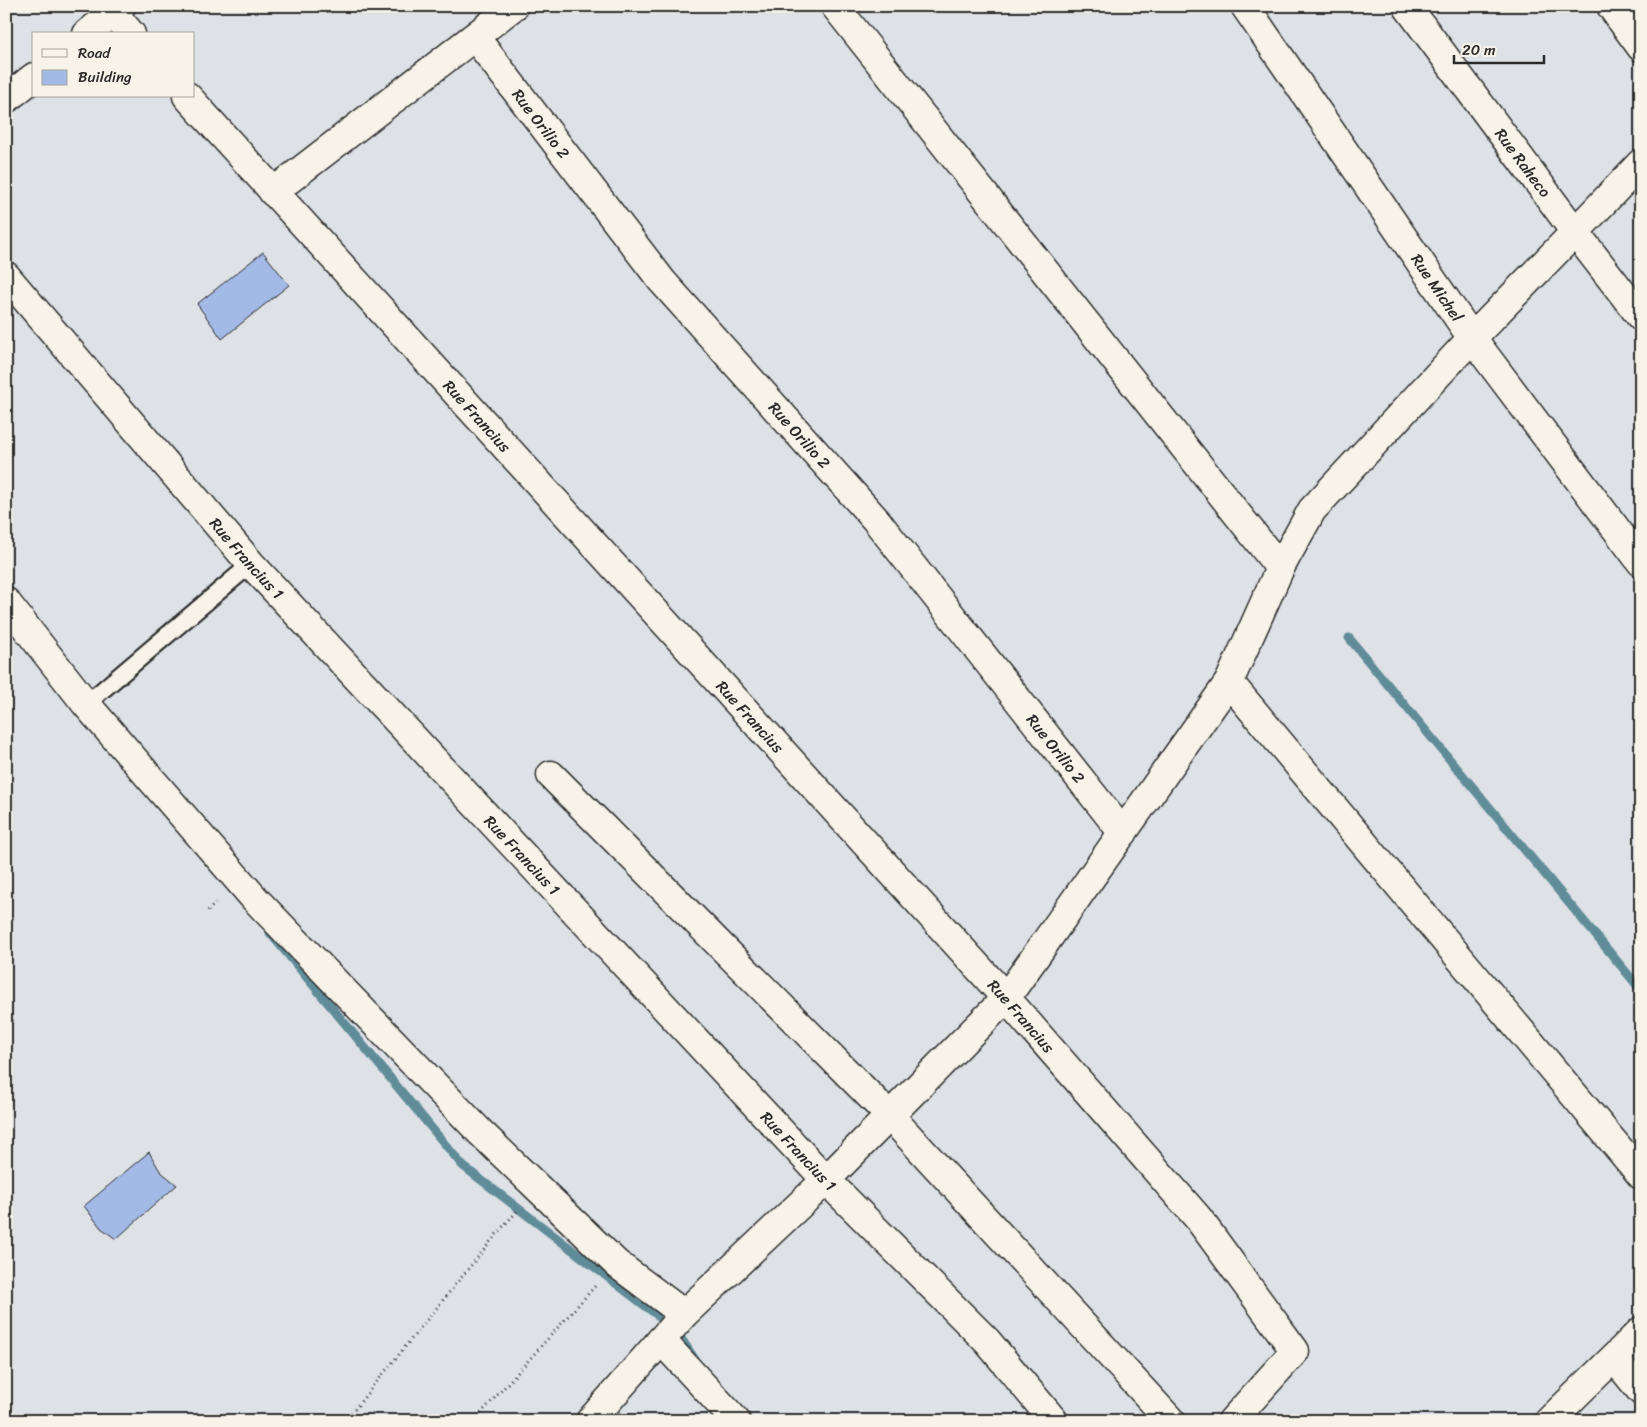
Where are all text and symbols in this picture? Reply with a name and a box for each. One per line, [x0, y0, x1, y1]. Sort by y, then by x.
legend [32, 32, 195, 98]
scale bar [1454, 32, 1544, 64]
text: 20 m [1462, 37, 1496, 63]
text: Road [78, 40, 111, 66]
text: Building [78, 64, 132, 90]
street label: Rue Orilio 2 [504, 82, 578, 165]
street label: Rue Raheco [1487, 122, 1559, 204]
street label: Rue Michel [1403, 247, 1471, 329]
street label: Rue Francius [436, 373, 519, 460]
street label: Rue Orilio 2 [761, 395, 838, 476]
street label: Rue Francius 1 [202, 511, 291, 606]
street label: Rue Francius [709, 673, 792, 761]
street label: Rue Orilio 2 [1019, 707, 1093, 790]
street label: Rue Francius 1 [477, 808, 568, 902]
street label: Rue Francius [980, 972, 1062, 1060]
street label: Rue Francius 1 [753, 1104, 844, 1199]

